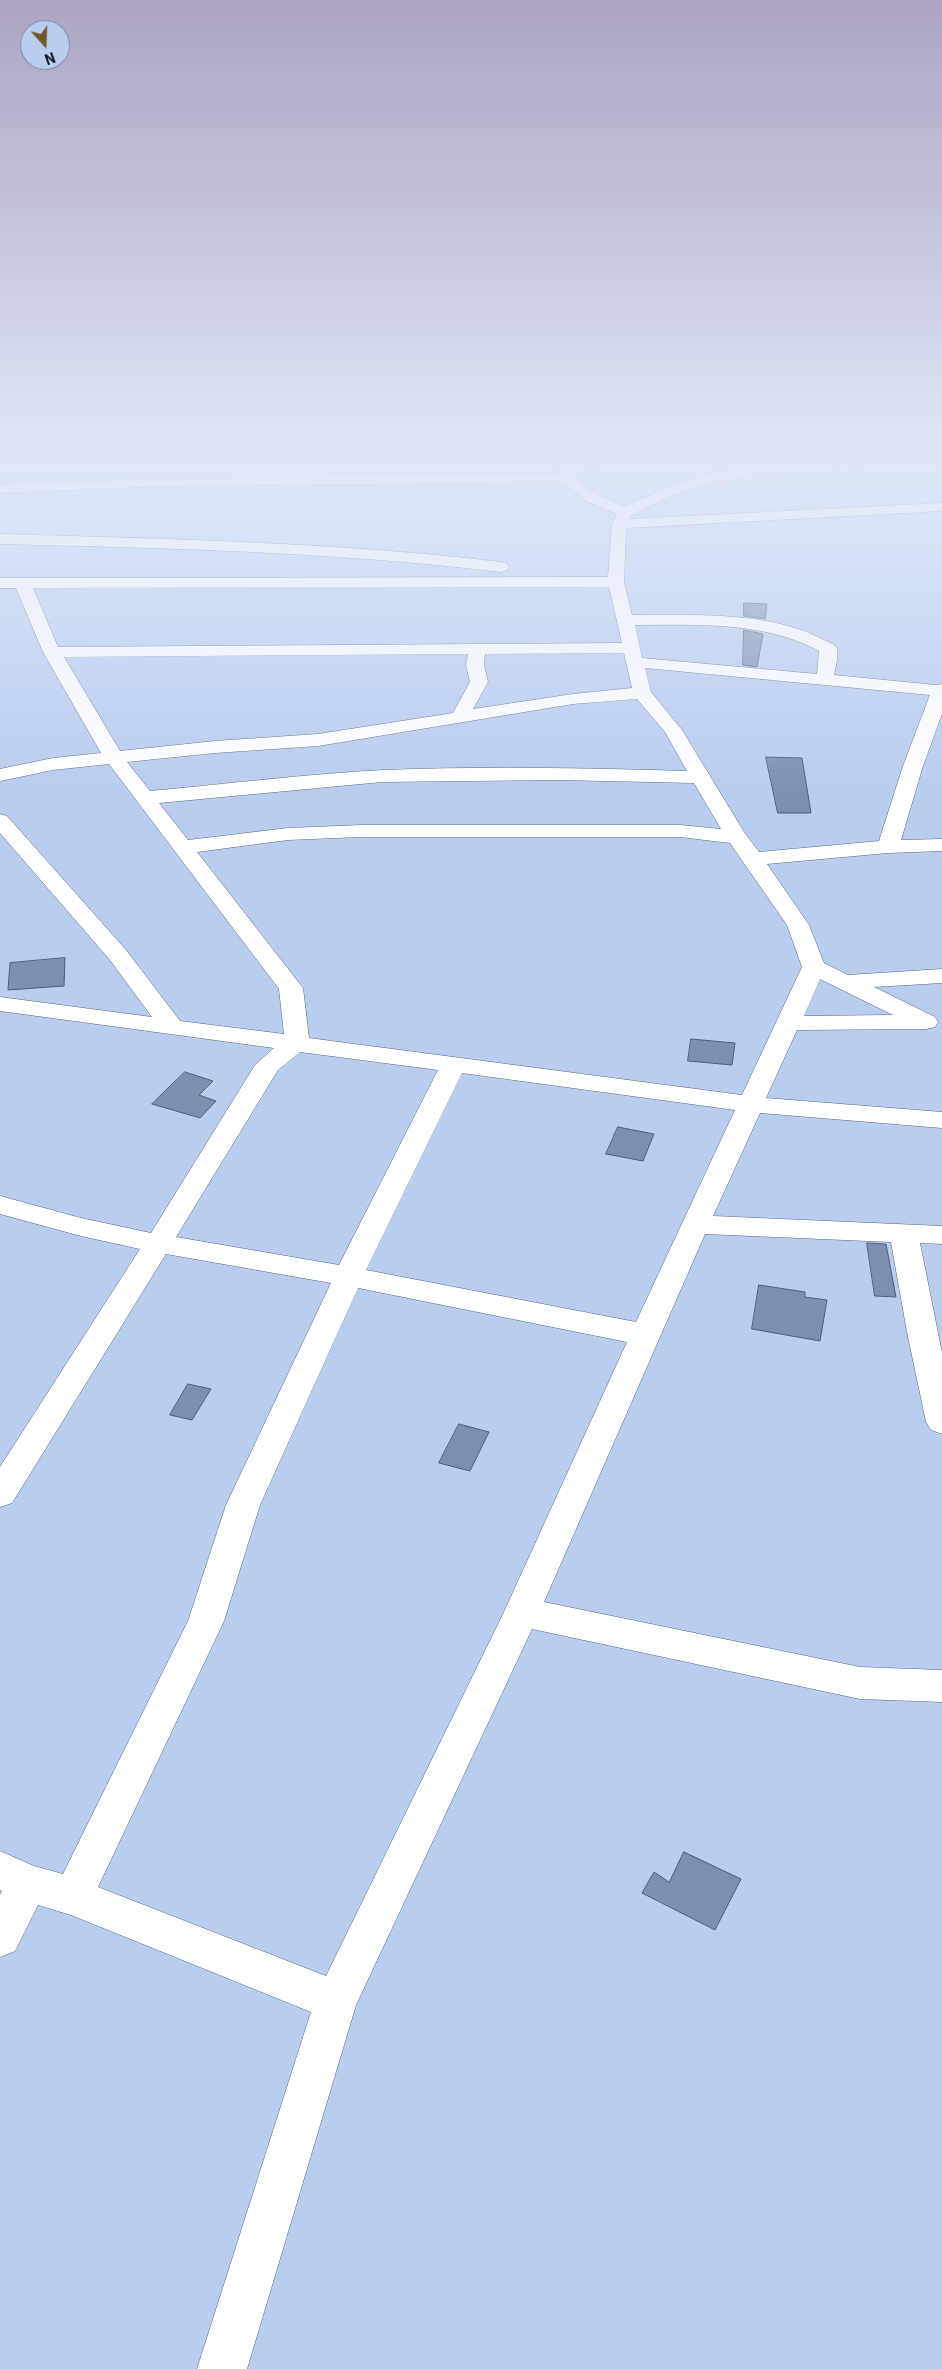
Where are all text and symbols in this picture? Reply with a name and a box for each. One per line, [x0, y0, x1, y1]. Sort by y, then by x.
north arrow [20, 20, 70, 70]
text: N [42, 49, 57, 67]

